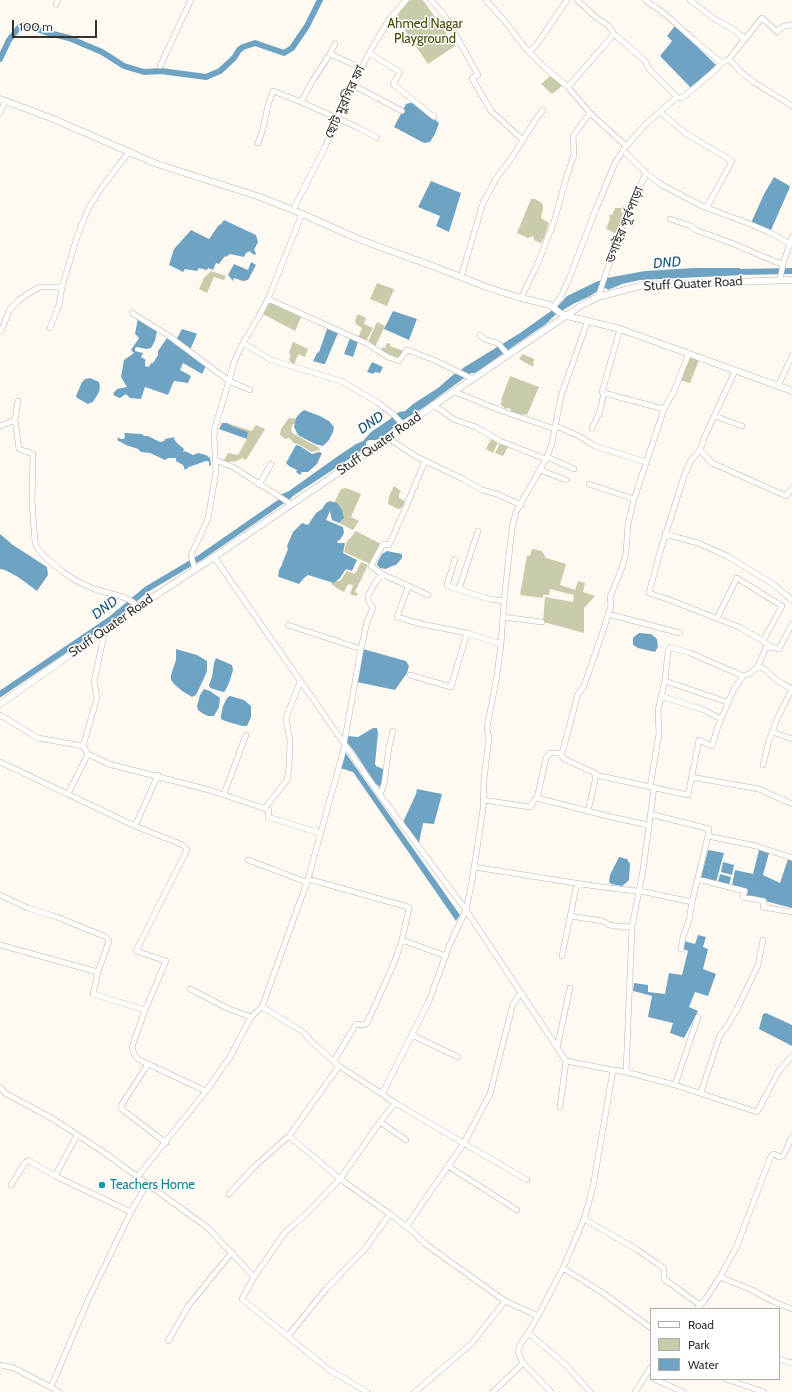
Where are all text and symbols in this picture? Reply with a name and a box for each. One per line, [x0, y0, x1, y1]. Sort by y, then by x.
scale bar [14, 12, 99, 38]
park label: Ahmed Nagar Playground [387, 16, 463, 47]
text: 100 m [19, 19, 53, 34]
street label: ছোট মুরগির ফা [321, 63, 369, 141]
street label: ডগাইর পূর্বপাড়া [603, 184, 647, 266]
water label: DND [652, 253, 682, 273]
street label: Stuff Quater Road [643, 274, 743, 294]
water label: DND [355, 408, 387, 438]
street label: Stuff Quater Road [334, 409, 424, 479]
street label: Stuff Quater Road [66, 591, 156, 661]
water label: DND [89, 593, 121, 623]
place label: Teachers Home [110, 1177, 195, 1193]
marker: Teachers Home [97, 1180, 107, 1190]
legend [650, 1308, 780, 1380]
text: Road [688, 1317, 714, 1332]
text: Park [688, 1337, 710, 1352]
text: Water [688, 1357, 718, 1372]

